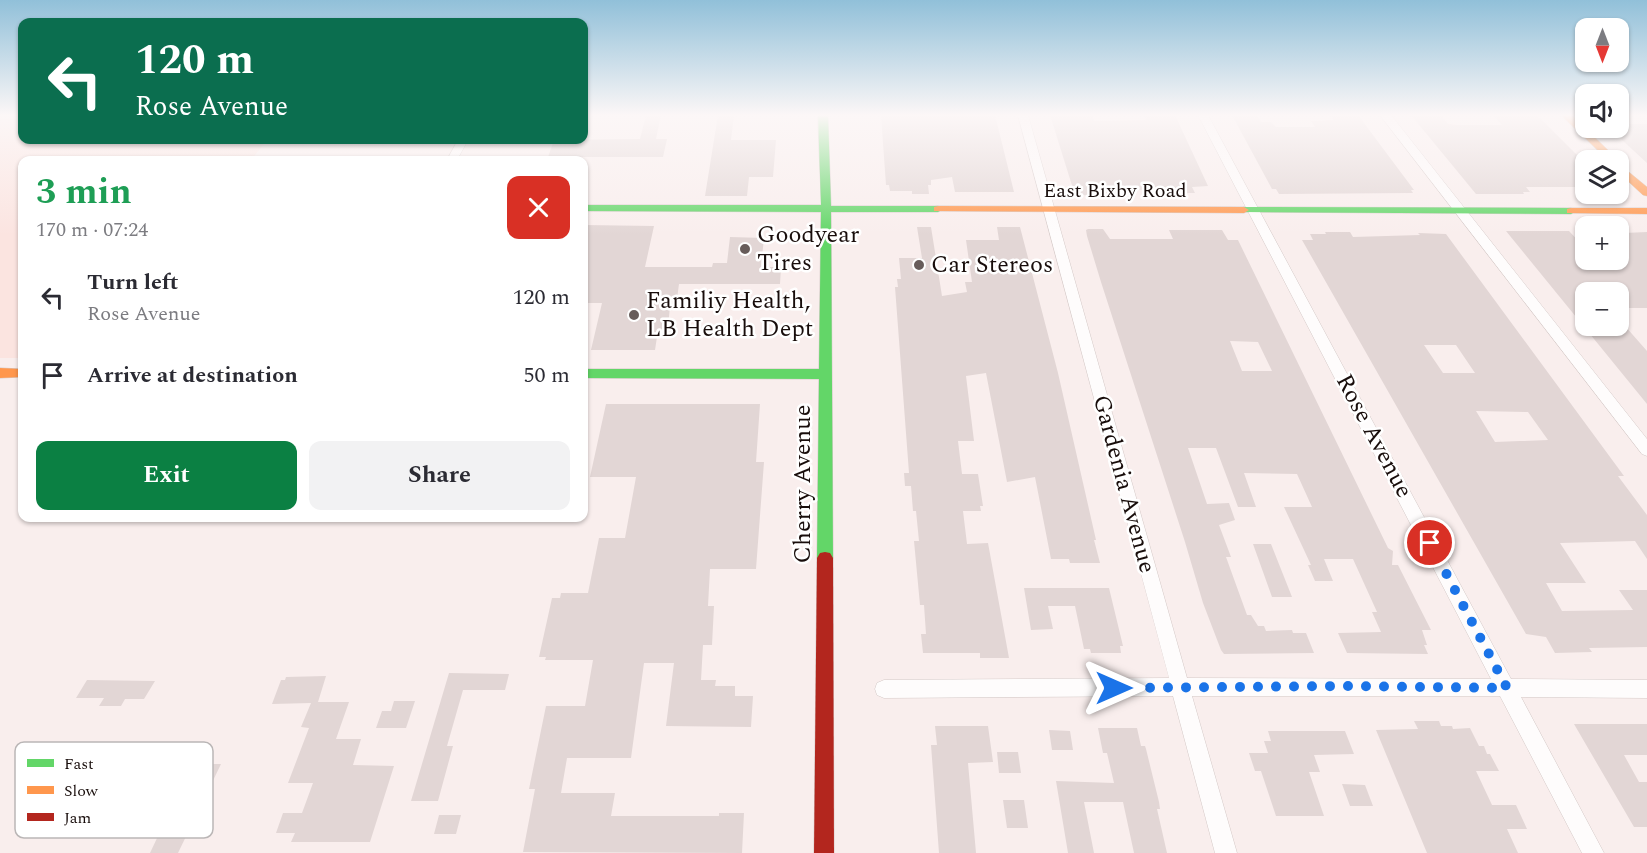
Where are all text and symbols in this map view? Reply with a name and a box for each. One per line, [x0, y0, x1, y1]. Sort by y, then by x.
north arrow [1575, 18, 1629, 72]
map controls [1575, 18, 1629, 336]
text: 120 m [135, 29, 254, 92]
icon: left [36, 42, 114, 120]
button: sound [1575, 84, 1629, 138]
text: Rose Avenue [135, 86, 288, 128]
button: layers [1575, 150, 1629, 204]
text: 3 min [36, 165, 132, 220]
button: close [507, 176, 570, 239]
street label: East Bixby Road [1043, 176, 1187, 206]
text: 170 m · 07:24 [36, 215, 148, 245]
button: + [1575, 216, 1629, 270]
place label: Goodyear Tires [757, 217, 860, 281]
marker: Goodyear Tires [738, 242, 752, 256]
place label: Car Stereos [931, 247, 1053, 283]
marker: Car Stereos [912, 258, 926, 272]
text: Turn left [87, 266, 179, 299]
icon: left [36, 281, 69, 314]
text: 120 m [513, 281, 570, 314]
button: − [1575, 282, 1629, 336]
place label: Familiy Health, LB Health Dept [646, 283, 813, 347]
text: Rose Avenue [87, 299, 200, 329]
marker: Familiy Health, LB Health Dept [627, 308, 641, 322]
icon: arrive [36, 359, 69, 392]
text: Arrive at destination [87, 359, 298, 392]
text: 50 m [524, 359, 570, 392]
street label: Rose Avenue [1326, 367, 1422, 505]
street label: Gardenia Avenue [1083, 391, 1165, 577]
street label: Cherry Avenue [785, 405, 821, 563]
button: Exit [36, 441, 297, 510]
button: Share [309, 441, 570, 510]
pin [1404, 517, 1455, 568]
icon: arrive [1413, 526, 1446, 559]
position arrow [1082, 656, 1146, 720]
legend [15, 742, 213, 838]
text: Fast [64, 752, 94, 776]
text: Slow [64, 779, 99, 803]
text: Jam [64, 806, 92, 830]

